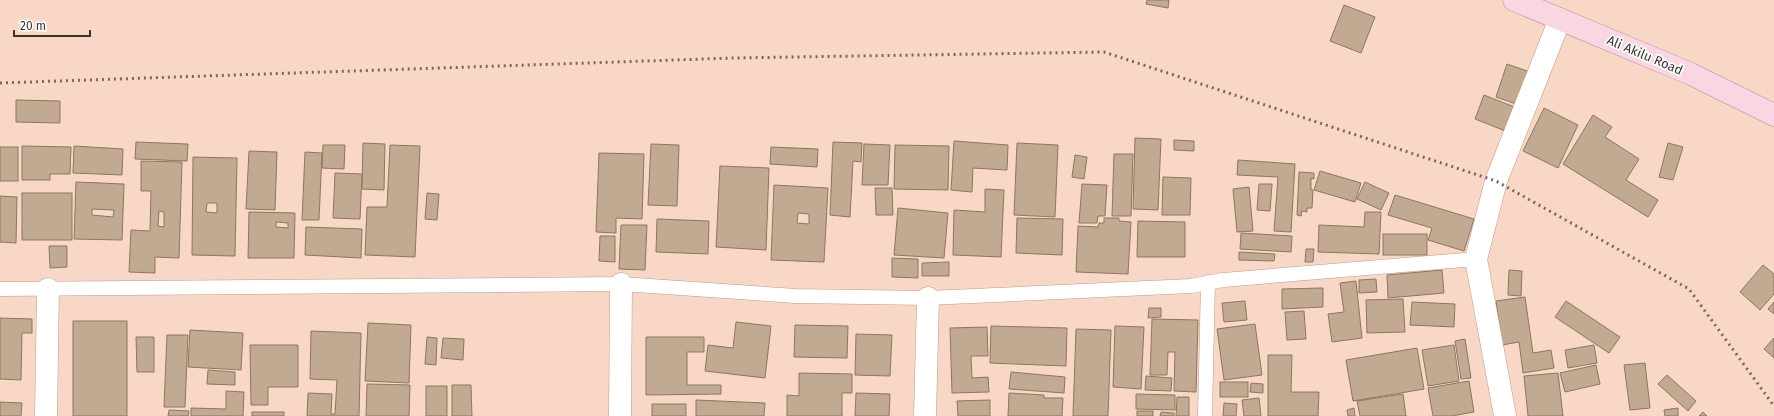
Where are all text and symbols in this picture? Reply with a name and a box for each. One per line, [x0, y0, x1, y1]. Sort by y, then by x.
scale bar [14, 12, 90, 38]
text: 20 m [20, 19, 46, 33]
street label: Ali Akilu Road [1605, 32, 1685, 78]

